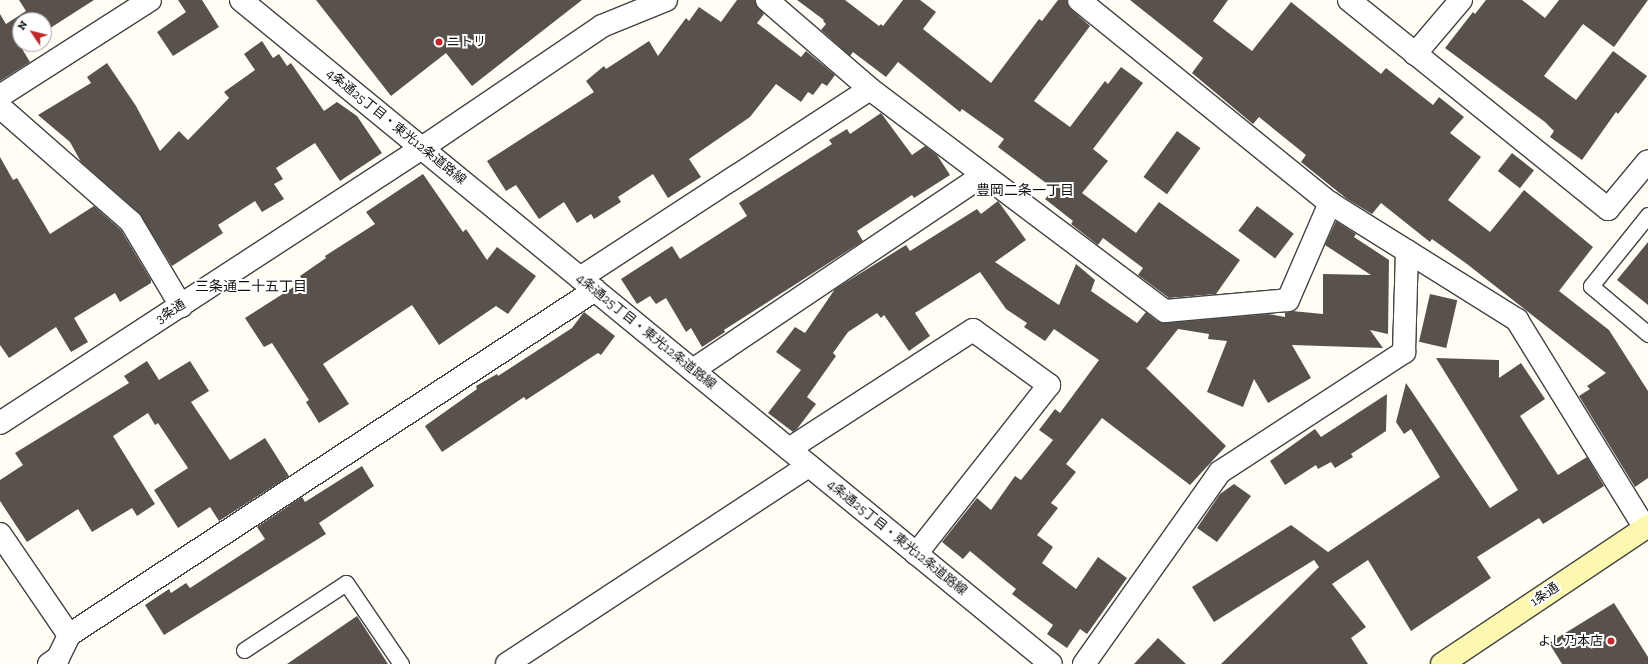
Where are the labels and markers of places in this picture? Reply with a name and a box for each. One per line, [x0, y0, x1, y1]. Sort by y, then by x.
place label: ニトリ [447, 34, 486, 50]
marker: ニトリ [434, 37, 444, 47]
place label: よし乃本店 [1538, 633, 1603, 649]
marker: よし乃本店 [1606, 636, 1616, 646]

